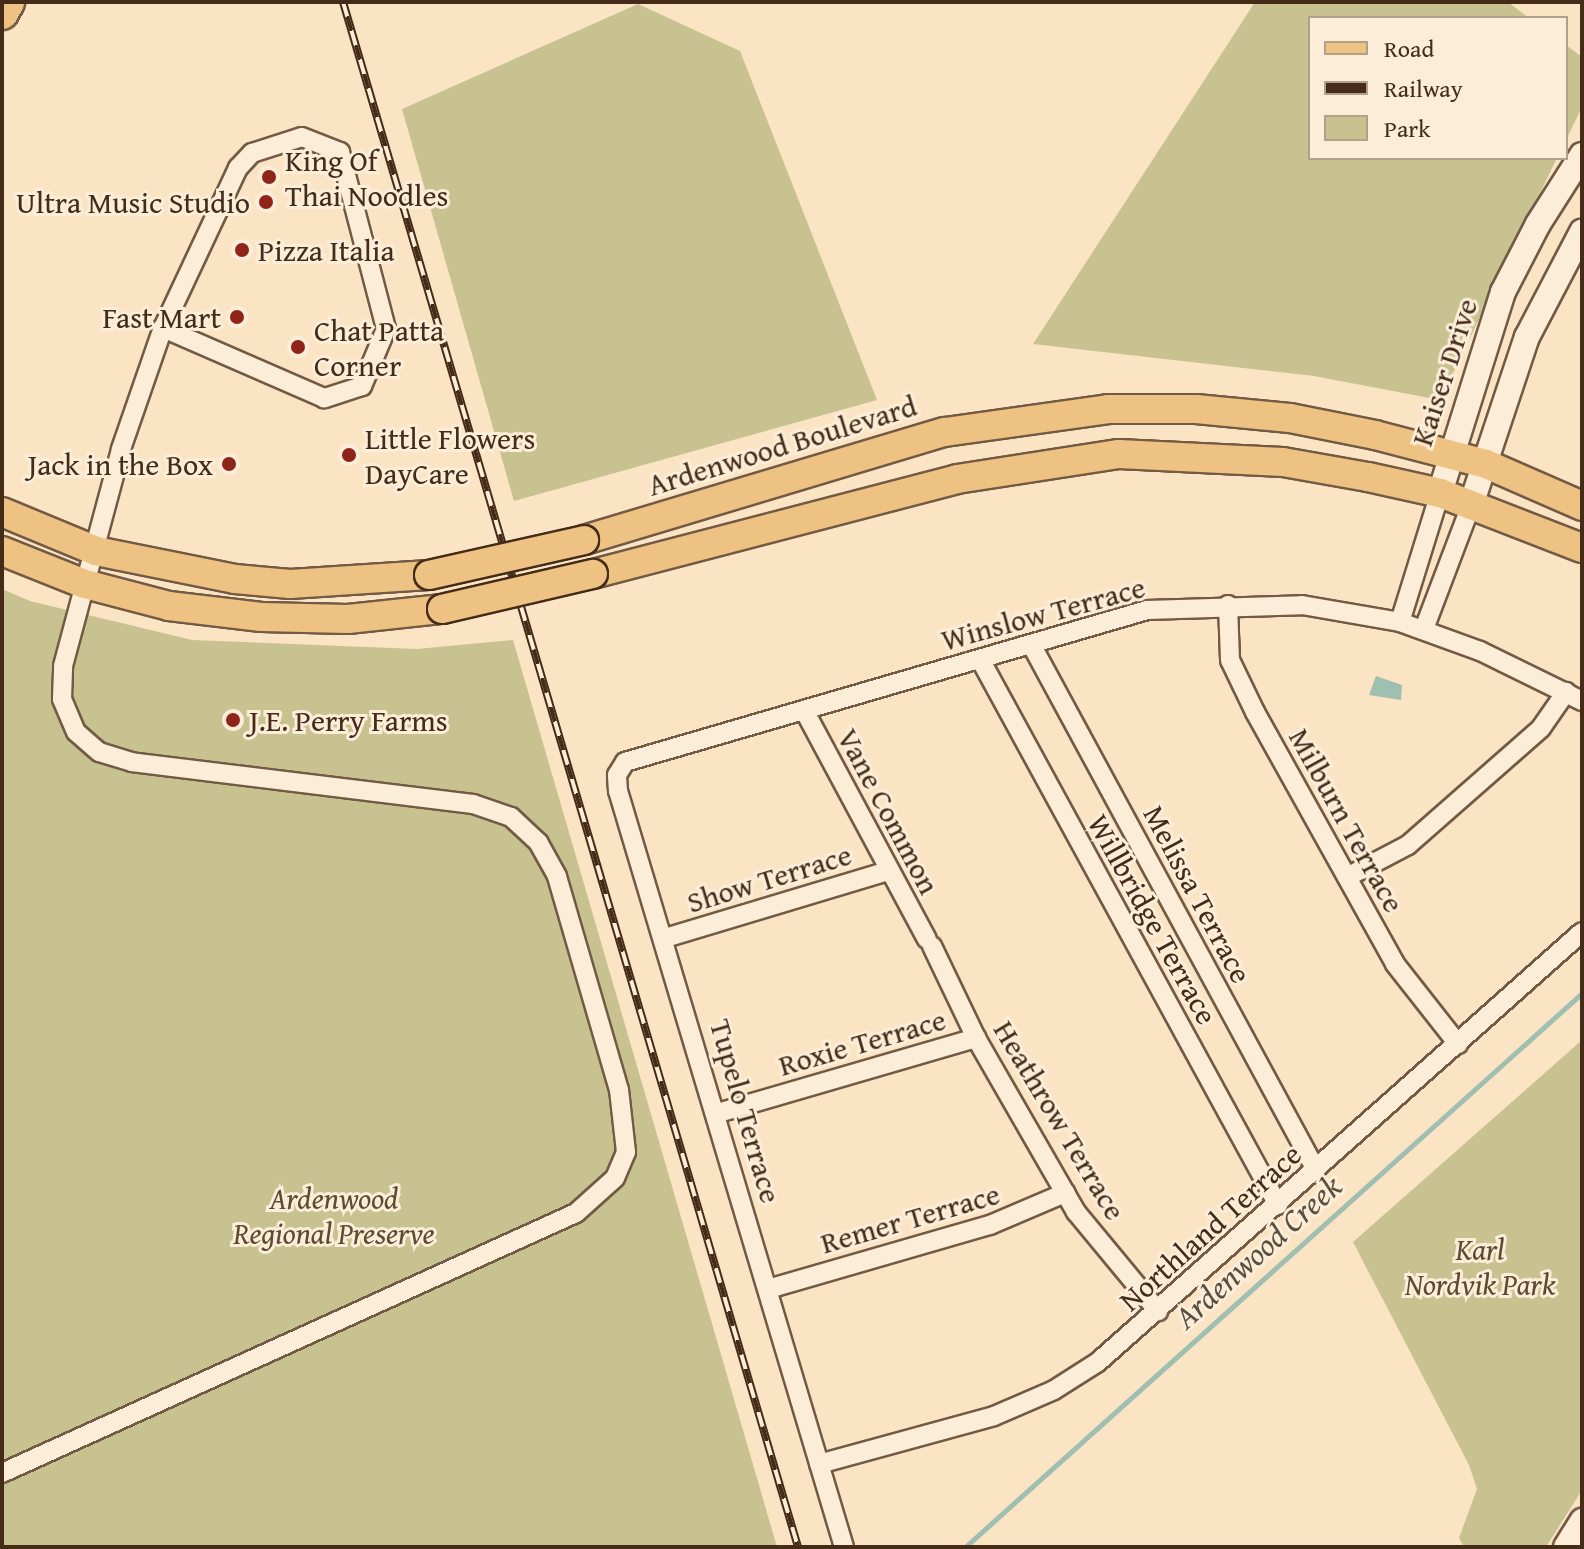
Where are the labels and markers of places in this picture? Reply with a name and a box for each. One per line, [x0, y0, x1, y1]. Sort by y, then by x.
place label: King Of Thai Noodles [285, 142, 449, 212]
marker: King Of Thai Noodles [260, 168, 278, 186]
place label: Ultra Music Studio [16, 184, 250, 220]
marker: Ultra Music Studio [257, 193, 275, 211]
place label: Pizza Italia [258, 232, 395, 268]
marker: Pizza Italia [233, 241, 251, 259]
place label: Fast Mart [103, 299, 221, 335]
marker: Fast Mart [228, 308, 246, 326]
place label: Chat Patta Corner [314, 312, 444, 382]
marker: Chat Patta Corner [289, 338, 307, 356]
place label: Little Flowers DayCare [365, 420, 535, 490]
place label: Jack in the Box [28, 446, 213, 482]
marker: Little Flowers DayCare [340, 446, 358, 464]
marker: Jack in the Box [220, 455, 238, 473]
place label: J.E. Perry Farms [249, 702, 448, 738]
marker: J.E. Perry Farms [224, 711, 242, 729]

